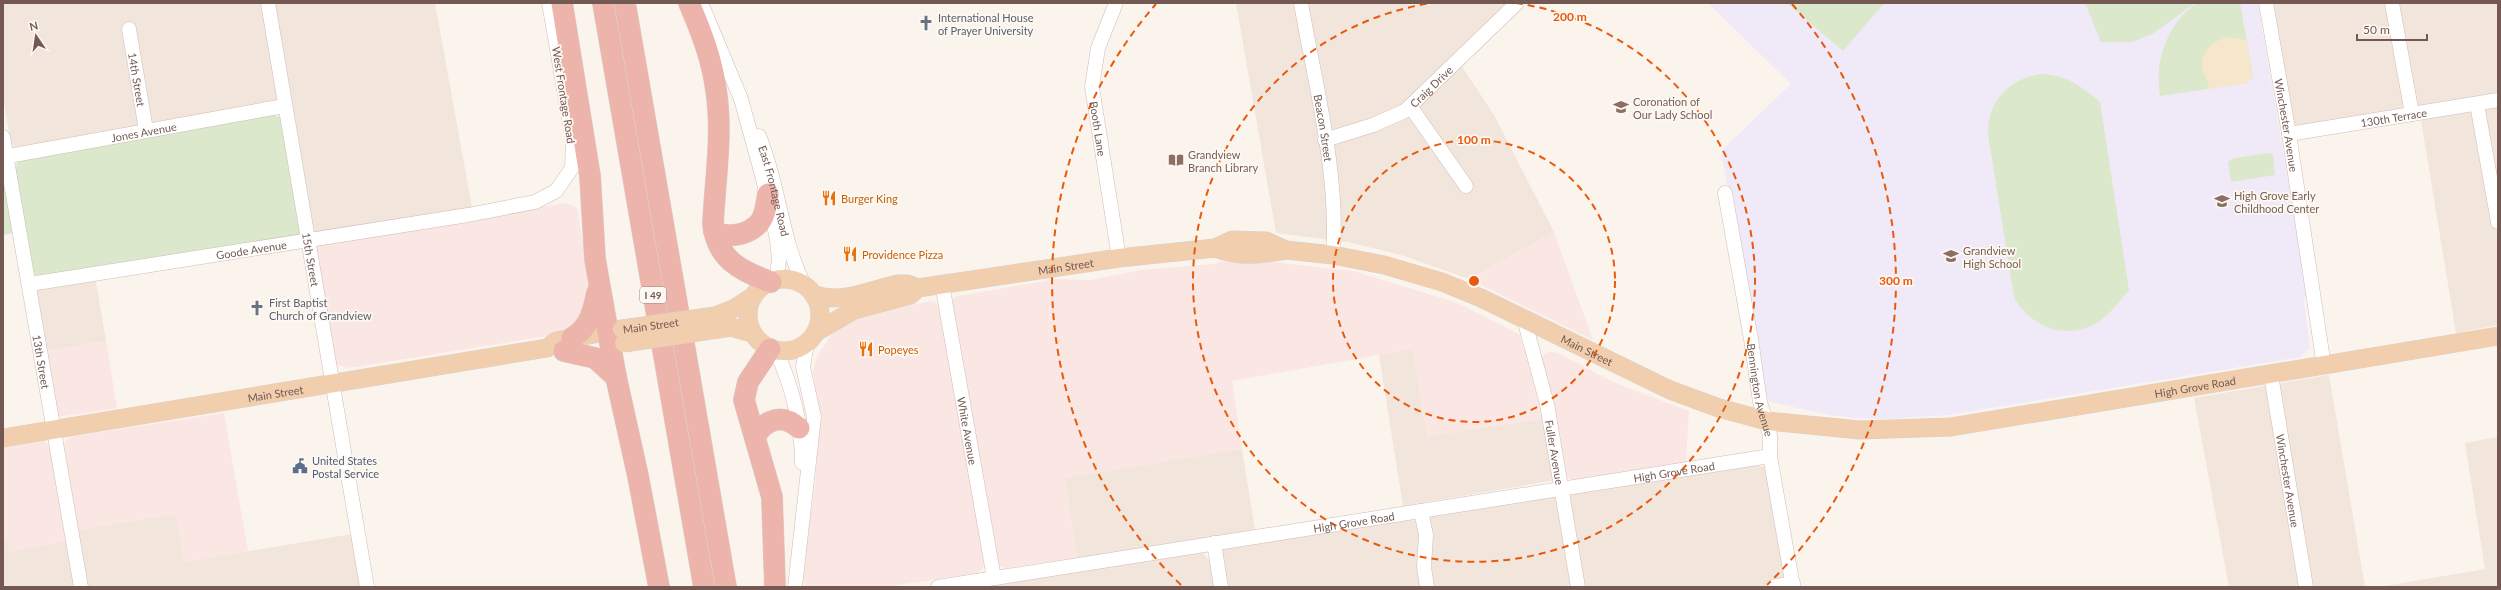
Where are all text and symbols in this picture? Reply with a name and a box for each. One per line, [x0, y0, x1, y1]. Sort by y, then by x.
text: 200 m [1553, 9, 1587, 24]
place label: International House of Prayer University [938, 11, 1034, 37]
church icon: International House of Prayer University [917, 14, 935, 32]
north arrow [16, 16, 56, 56]
scale bar [2357, 16, 2427, 42]
text: N [28, 18, 39, 33]
text: 50 m [2363, 22, 2390, 37]
street label: West Frontage Road [550, 46, 578, 144]
street label: 14th Street [127, 51, 148, 107]
street label: Craig Drive [1407, 63, 1455, 110]
street label: Winchester Avenue [2273, 77, 2301, 173]
street label: Beacon Street [1312, 93, 1336, 162]
place label: Coronation of Our Lady School [1633, 95, 1712, 121]
school or university icon: Coronation of Our Lady School [1612, 98, 1630, 116]
street label: Booth Lane [1088, 100, 1109, 157]
street label: 130th Terrace [2359, 105, 2428, 129]
street label: Jones Avenue [110, 119, 178, 144]
text: 100 m [1457, 132, 1491, 147]
street label: East Frontage Road [757, 143, 793, 237]
place label: Grandview Branch Library [1188, 148, 1259, 174]
library icon: Grandview Branch Library [1167, 151, 1185, 169]
restaurant icon: Burger King [820, 189, 838, 207]
place label: High Grove Early Childhood Center [2234, 189, 2319, 215]
place label: Burger King [841, 192, 898, 205]
school or university icon: High Grove Early Childhood Center [2213, 192, 2231, 210]
street label: 15th Street [300, 231, 322, 287]
street label: Goode Avenue [215, 237, 288, 261]
place label: Grandview High School [1963, 244, 2021, 270]
restaurant icon: Providence Pizza [841, 245, 859, 263]
school or university icon: Grandview High School [1942, 247, 1960, 265]
place label: Providence Pizza [862, 248, 943, 261]
street label: Main Street [1037, 255, 1094, 277]
text: 300 m [1879, 273, 1913, 288]
centre of rings [1467, 274, 1481, 288]
road number: I 49 [640, 287, 666, 303]
place label: First Baptist Church of Grandview [269, 296, 372, 322]
church icon: First Baptist Church of Grandview [248, 299, 266, 317]
street label: Main Street [622, 315, 679, 335]
street label: Main Street [1559, 332, 1615, 368]
street label: 13th Street [31, 334, 53, 390]
restaurant icon: Popeyes [857, 340, 875, 358]
street label: Bennington Avenue [1745, 342, 1777, 438]
place label: Popeyes [878, 343, 919, 356]
street label: High Grove Road [2153, 373, 2237, 400]
street label: Main Street [247, 382, 304, 404]
street label: White Avenue [956, 396, 980, 466]
street label: Fuller Avenue [1543, 419, 1567, 486]
street label: Winchester Avenue [2274, 433, 2303, 528]
place label: United States Postal Service [312, 454, 379, 480]
public building icon: United States Postal Service [291, 457, 309, 475]
street label: High Grove Road [1632, 458, 1715, 484]
street label: High Grove Road [1312, 509, 1395, 534]

